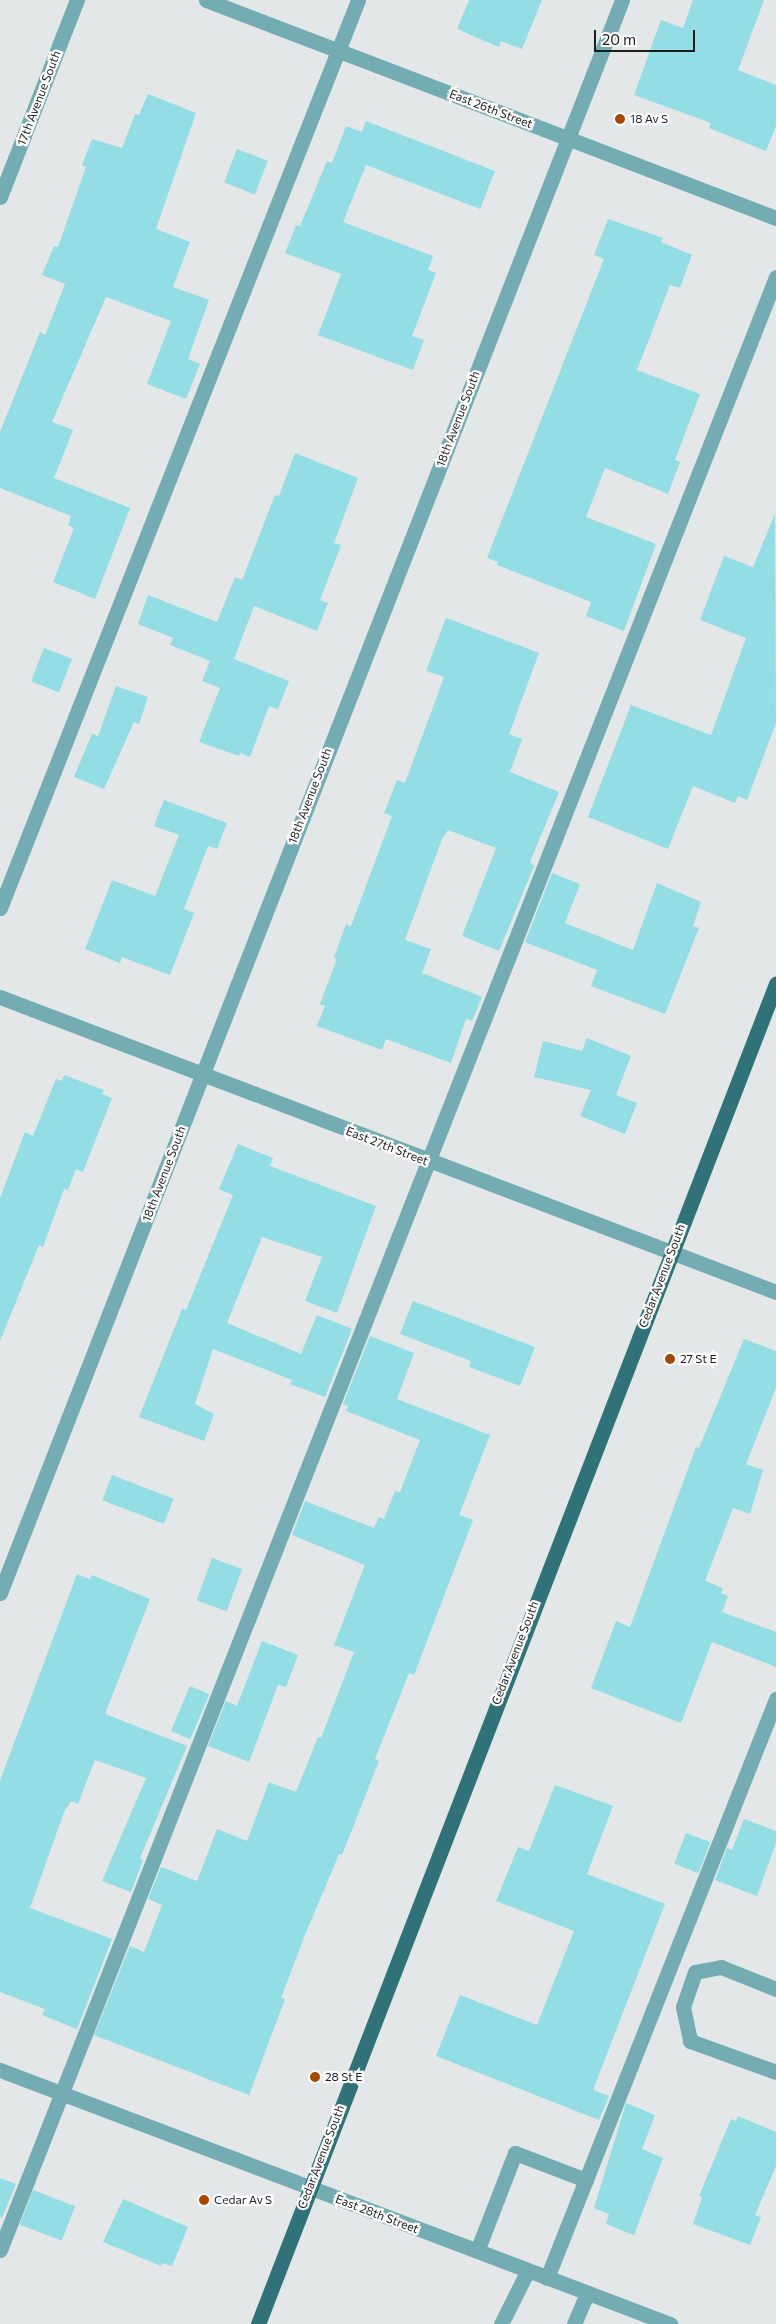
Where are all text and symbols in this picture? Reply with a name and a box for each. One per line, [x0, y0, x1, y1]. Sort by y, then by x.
scale bar [596, 20, 697, 52]
text: 20 m [602, 30, 636, 48]
street label: 17th Avenue South [14, 48, 64, 148]
street label: East 26th Street [447, 87, 535, 131]
place label: 18 Av S [630, 112, 668, 126]
marker: 18 Av S [614, 113, 626, 125]
street label: 18th Avenue South [433, 369, 483, 469]
street label: 18th Avenue South [285, 746, 335, 846]
street label: 18th Avenue South [139, 1124, 189, 1224]
street label: East 27th Street [344, 1124, 430, 1168]
street label: Cedar Avenue South [636, 1222, 688, 1330]
place label: 27 St E [680, 1352, 717, 1366]
marker: 27 St E [664, 1353, 676, 1365]
street label: Cedar Avenue South [489, 1599, 541, 1707]
place label: 28 St E [325, 2070, 362, 2084]
marker: 28 St E [309, 2071, 321, 2083]
street label: Cedar Avenue South [295, 2103, 347, 2211]
street label: East 28th Street [333, 2192, 421, 2236]
place label: Cedar Av S [214, 2193, 272, 2207]
marker: Cedar Av S [198, 2194, 210, 2206]

